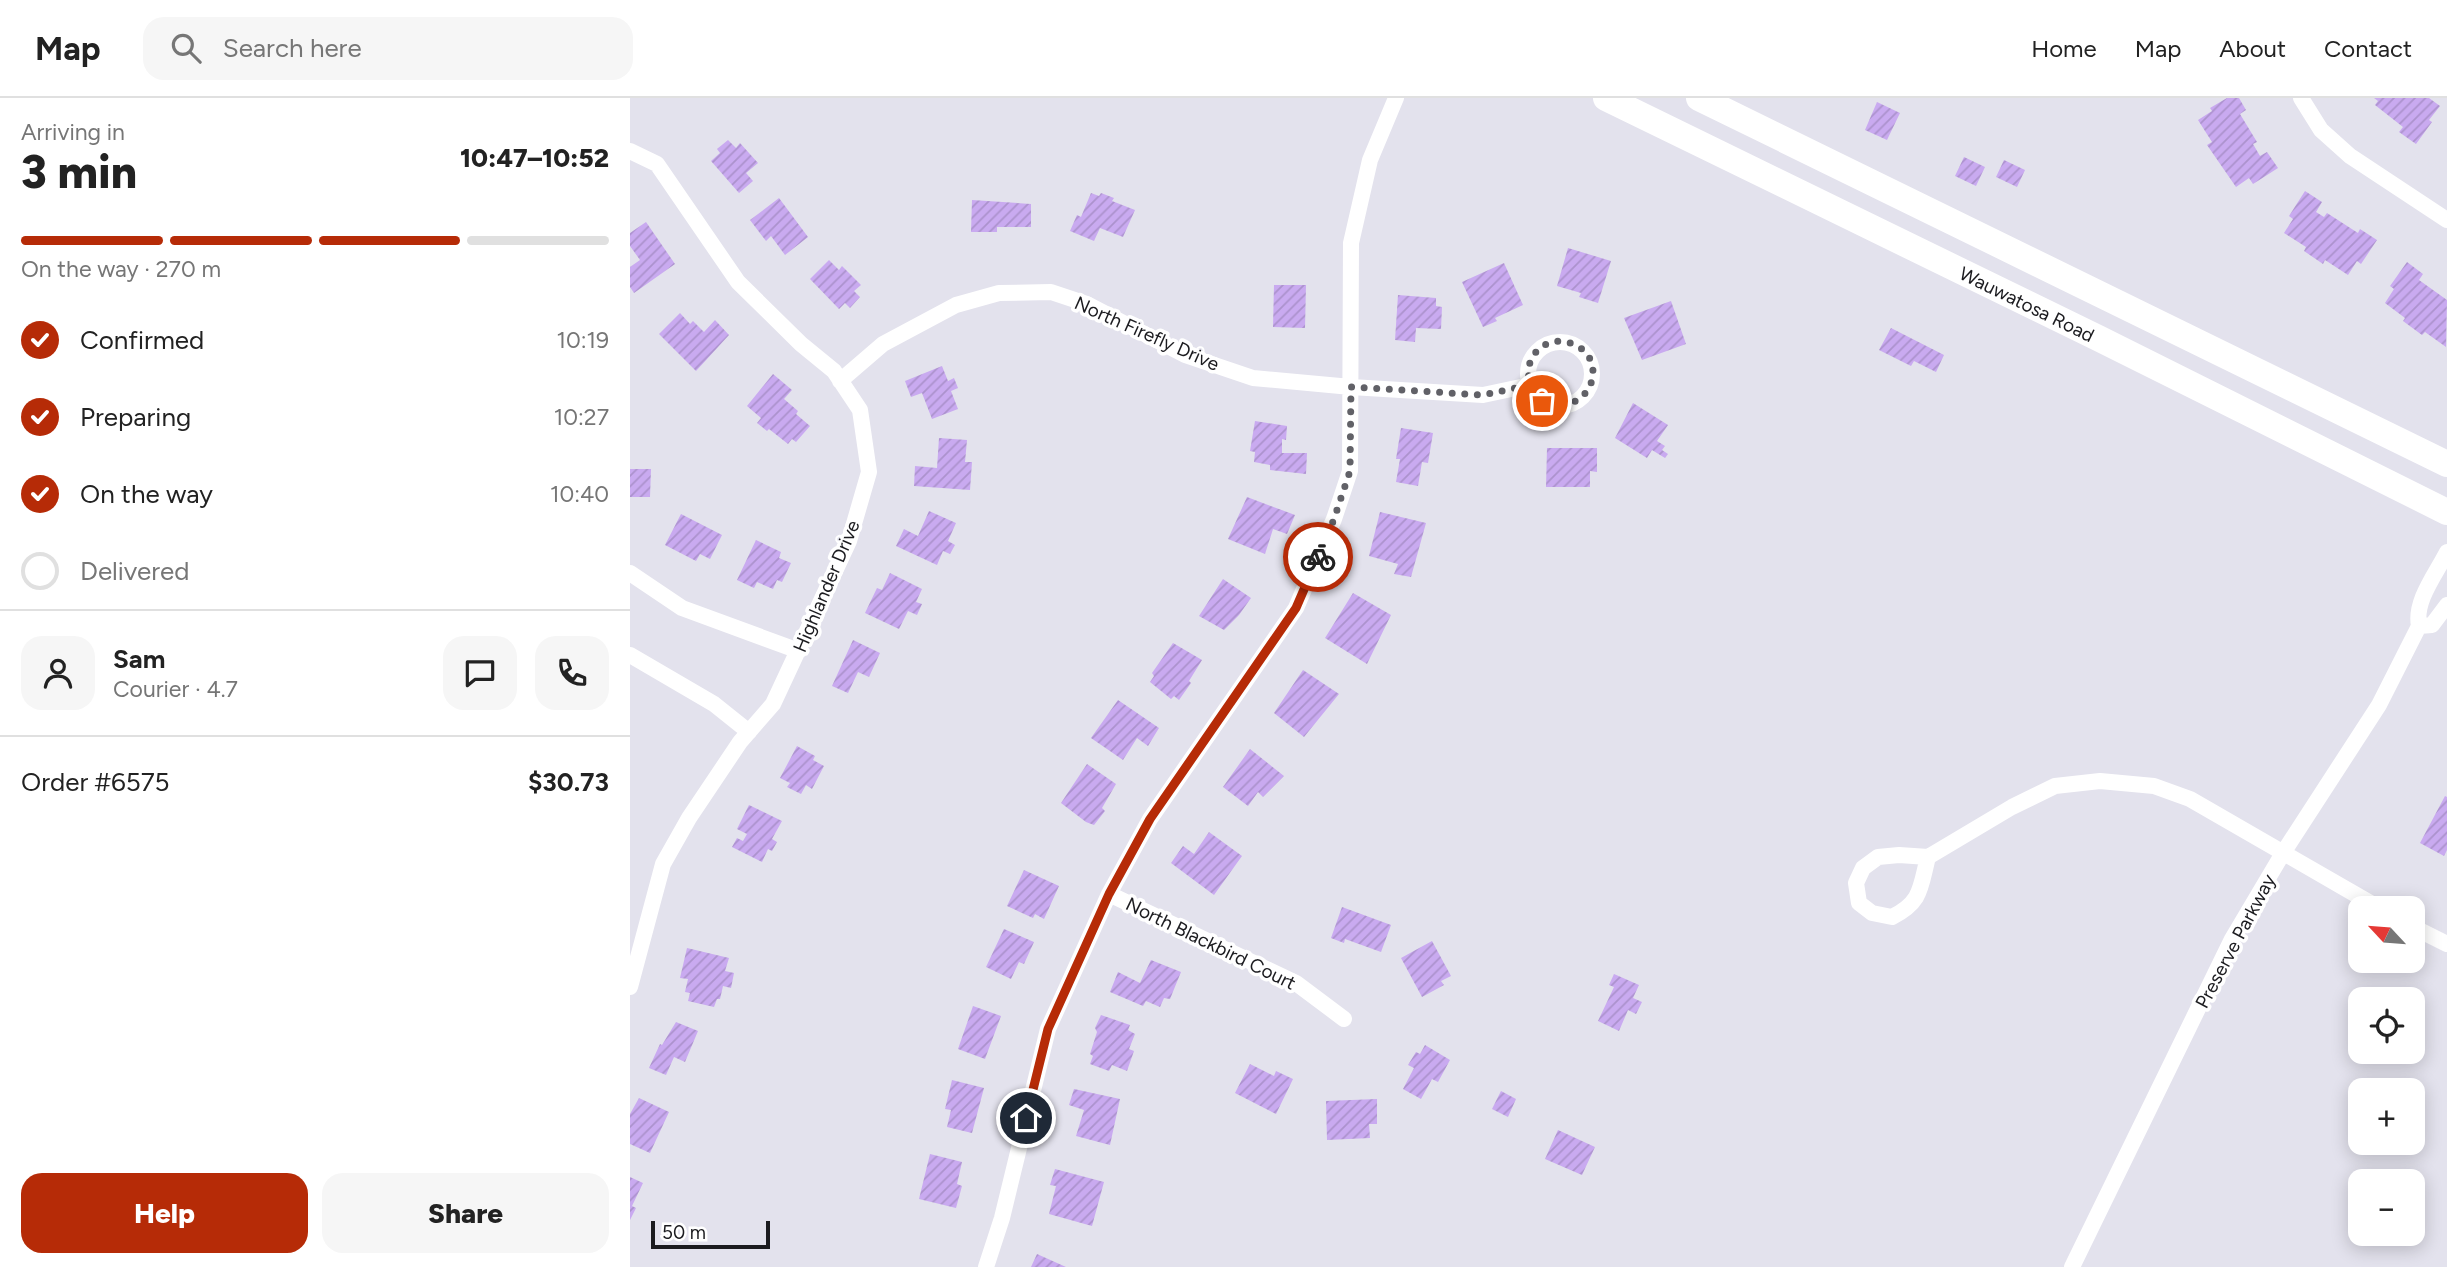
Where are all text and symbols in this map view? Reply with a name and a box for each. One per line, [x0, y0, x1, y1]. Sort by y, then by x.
search box [143, 17, 633, 80]
text: Map [35, 29, 101, 68]
icon: search [167, 29, 205, 67]
text: Search here [223, 32, 362, 64]
text: Home [2031, 34, 2097, 63]
text: Map [2135, 34, 2181, 63]
text: About [2219, 34, 2286, 63]
text: Contact [2324, 34, 2412, 63]
text: Arriving in [21, 118, 125, 146]
text: 10:47–10:52 [460, 142, 609, 174]
text: 3 min [21, 144, 137, 200]
text: On the way · 270 m [21, 255, 221, 283]
street label: Wauwatosa Road [1956, 262, 2098, 347]
street label: North Firefly Drive [1071, 291, 1223, 376]
icon: check [21, 321, 59, 359]
text: Confirmed [80, 324, 204, 356]
text: 10:19 [556, 326, 609, 354]
pin [1512, 371, 1572, 431]
icon: bag [1523, 382, 1561, 420]
icon: check [21, 398, 59, 436]
text: Preparing [80, 401, 191, 433]
text: 10:27 [554, 403, 609, 431]
icon: check [21, 475, 59, 513]
text: On the way [80, 478, 213, 510]
text: 10:40 [550, 480, 609, 508]
street label: Highlander Drive [788, 517, 865, 656]
courier [1283, 522, 1353, 592]
icon: bike [1299, 538, 1337, 576]
text: Delivered [80, 555, 189, 587]
button: person [21, 636, 95, 710]
button: chat [443, 636, 517, 710]
button: phone [535, 636, 609, 710]
text: Sam [113, 643, 165, 675]
text: Courier · 4.7 [113, 675, 238, 703]
text: Order #6575 [21, 766, 170, 798]
text: $30.73 [528, 766, 609, 798]
street label: Preserve Parkway [2190, 870, 2280, 1012]
street label: North Blackbird Court [1122, 892, 1300, 995]
north arrow [2348, 896, 2426, 973]
map controls [2348, 896, 2425, 1246]
button: locate [2348, 987, 2425, 1064]
button: + [2348, 1078, 2425, 1155]
pin [996, 1088, 1056, 1148]
icon: home [1007, 1099, 1045, 1137]
button: − [2348, 1169, 2425, 1246]
button: Help [21, 1173, 308, 1253]
button: Share [322, 1173, 609, 1253]
scale bar [651, 1218, 770, 1250]
text: 50 m [662, 1221, 706, 1244]

